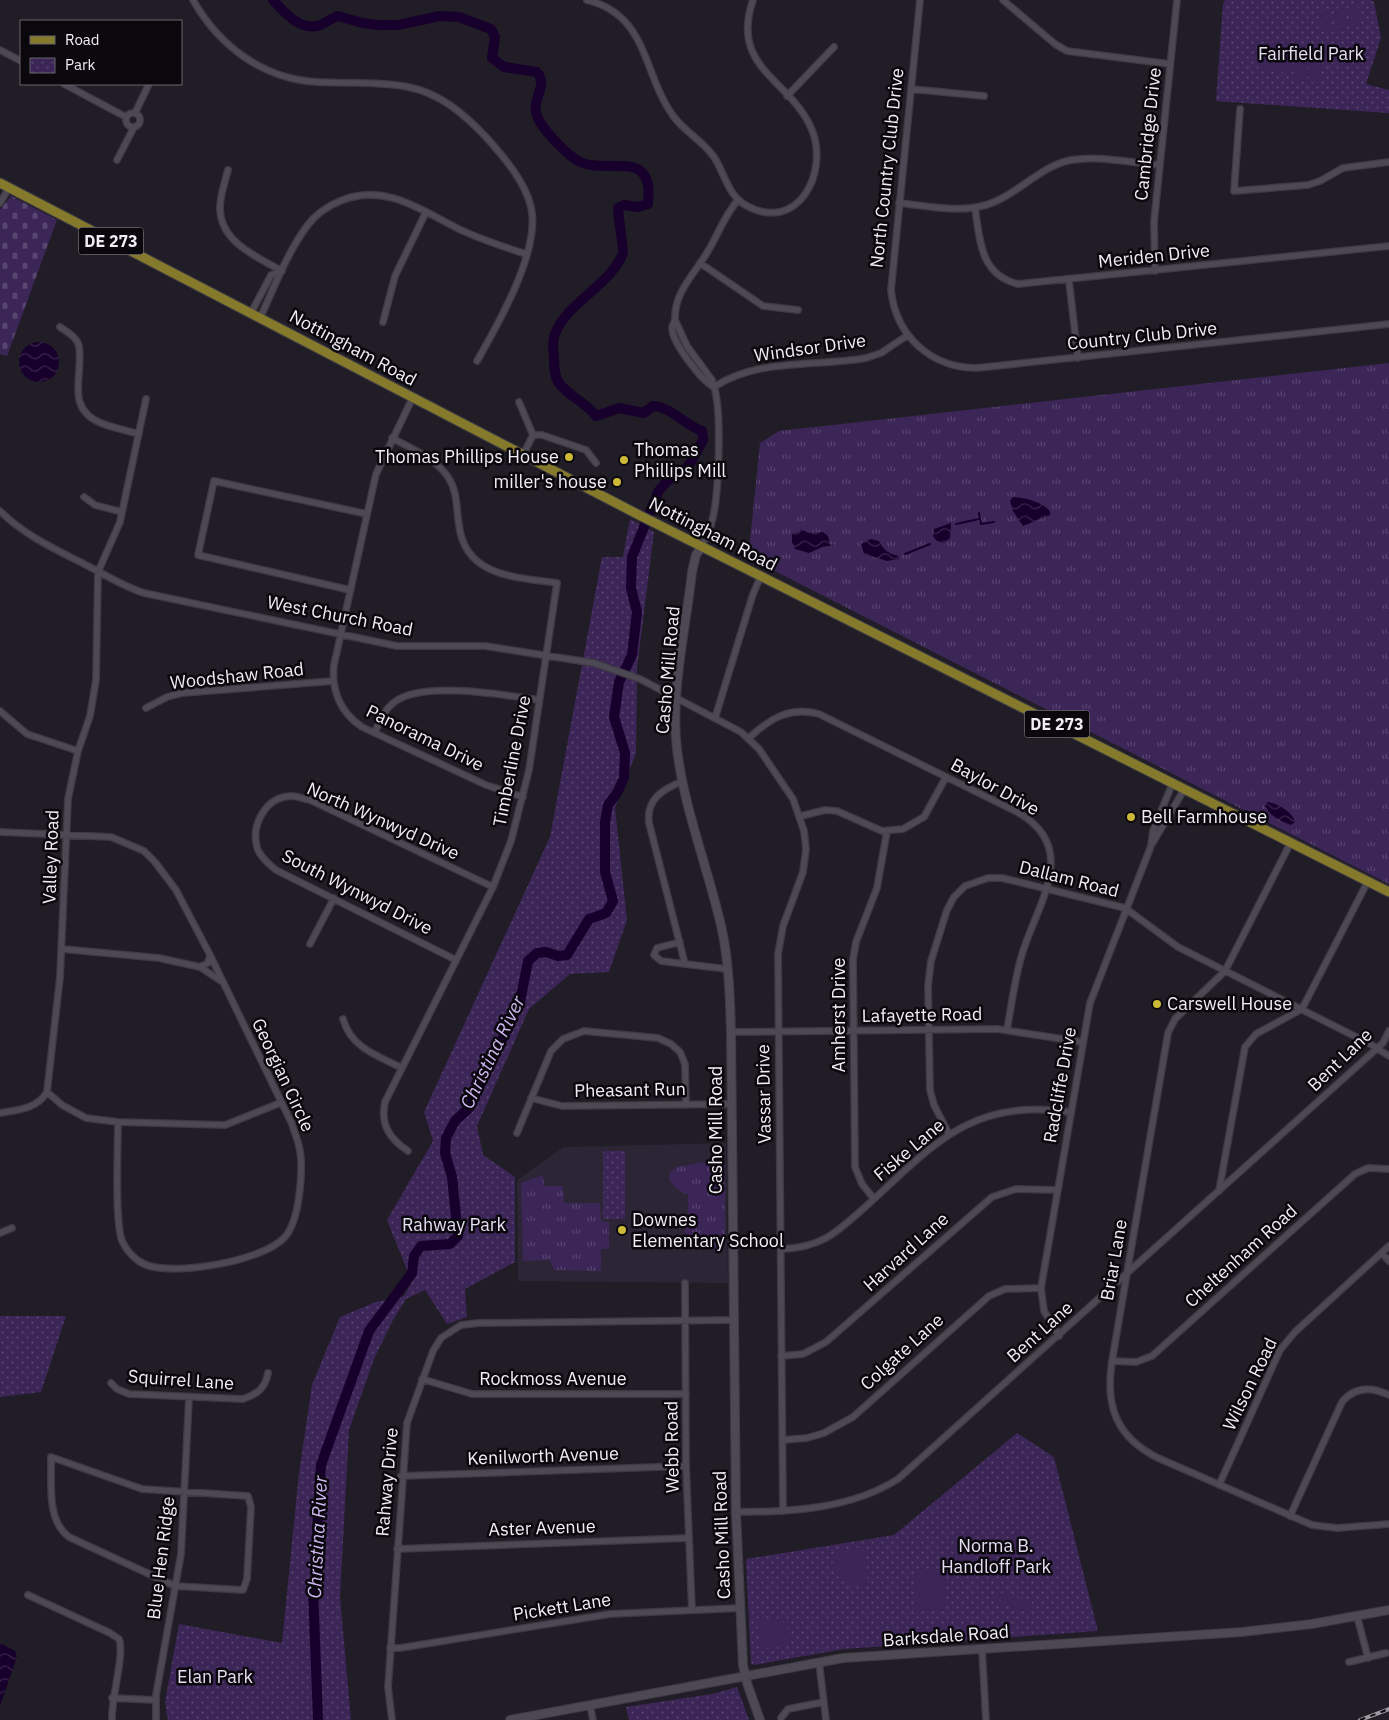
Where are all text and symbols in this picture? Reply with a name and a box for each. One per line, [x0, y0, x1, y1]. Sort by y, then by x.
legend [20, 20, 182, 85]
text: Road [65, 30, 100, 49]
park label: Fairfield Park [1258, 42, 1365, 65]
text: Park [65, 55, 95, 74]
street label: Cambridge Drive [1129, 66, 1166, 202]
street label: North Country Club Drive [865, 67, 908, 269]
road number: DE 273 [78, 228, 144, 255]
street label: Meriden Drive [1097, 238, 1211, 273]
street label: Nottingham Road [286, 304, 421, 391]
street label: Country Club Drive [1066, 316, 1218, 355]
street label: Windsor Drive [753, 328, 867, 367]
place label: Thomas Phillips Mill [634, 438, 726, 482]
place label: Thomas Phillips House [375, 445, 559, 468]
marker: Thomas Phillips House [563, 451, 575, 463]
marker: Thomas Phillips Mill [618, 454, 630, 466]
place label: miller's house [494, 470, 607, 493]
marker: miller's house [611, 476, 623, 488]
street label: Nottingham Road [645, 491, 781, 576]
street label: West Church Road [265, 590, 415, 641]
street label: Casho Mill Road [650, 605, 685, 735]
street label: Woodshaw Road [169, 657, 305, 694]
street label: Timberline Drive [488, 693, 536, 828]
street label: Panorama Drive [363, 699, 488, 776]
road number: DE 273 [1024, 711, 1090, 738]
street label: Baylor Drive [947, 753, 1044, 820]
street label: North Wynwyd Drive [303, 777, 463, 865]
place label: Bell Farmhouse [1141, 805, 1267, 828]
street label: Valley Road [37, 810, 64, 904]
marker: Bell Farmhouse [1125, 811, 1137, 823]
street label: South Wynwyd Drive [278, 844, 436, 940]
street label: Dallam Road [1017, 855, 1122, 902]
street label: Amherst Drive [827, 957, 850, 1072]
water label: Christina River [454, 991, 530, 1112]
place label: Carswell House [1167, 992, 1292, 1015]
marker: Carswell House [1151, 998, 1163, 1010]
street label: Lafayette Road [861, 1002, 983, 1027]
street label: Georgian Circle [247, 1014, 320, 1135]
street label: Bent Lane [1302, 1023, 1377, 1096]
street label: Radcliffe Drive [1038, 1025, 1081, 1145]
street label: Vassar Drive [751, 1044, 776, 1144]
street label: Casho Mill Road [704, 1066, 727, 1194]
street label: Pheasant Run [574, 1077, 686, 1102]
street label: Fiske Lane [869, 1113, 949, 1186]
street label: Cheltenham Road [1180, 1199, 1302, 1312]
street label: Harvard Lane [858, 1207, 953, 1296]
place label: Downes Elementary School [632, 1208, 784, 1252]
park label: Rahway Park [402, 1213, 506, 1236]
street label: Briar Lane [1095, 1217, 1132, 1302]
marker: Downes Elementary School [616, 1224, 628, 1236]
street label: Bent Lane [1002, 1296, 1078, 1367]
street label: Colgate Lane [855, 1308, 948, 1395]
street label: Wilson Road [1217, 1334, 1282, 1434]
street label: Squirrel Lane [127, 1364, 235, 1395]
street label: Rockmoss Avenue [479, 1367, 627, 1390]
street label: Webb Road [659, 1401, 684, 1493]
street label: Rahway Drive [370, 1426, 403, 1537]
street label: Kenilworth Avenue [467, 1441, 619, 1470]
street label: Casho Mill Road [708, 1470, 735, 1600]
water label: Christina River [302, 1474, 332, 1599]
street label: Blue Hen Ridge [142, 1495, 179, 1621]
street label: Aster Avenue [488, 1514, 596, 1541]
park label: Norma B. Handloff Park [941, 1534, 1052, 1578]
street label: Pickett Lane [511, 1587, 613, 1626]
street label: Barksdale Road [882, 1620, 1010, 1651]
park label: Elan Park [177, 1665, 253, 1688]

